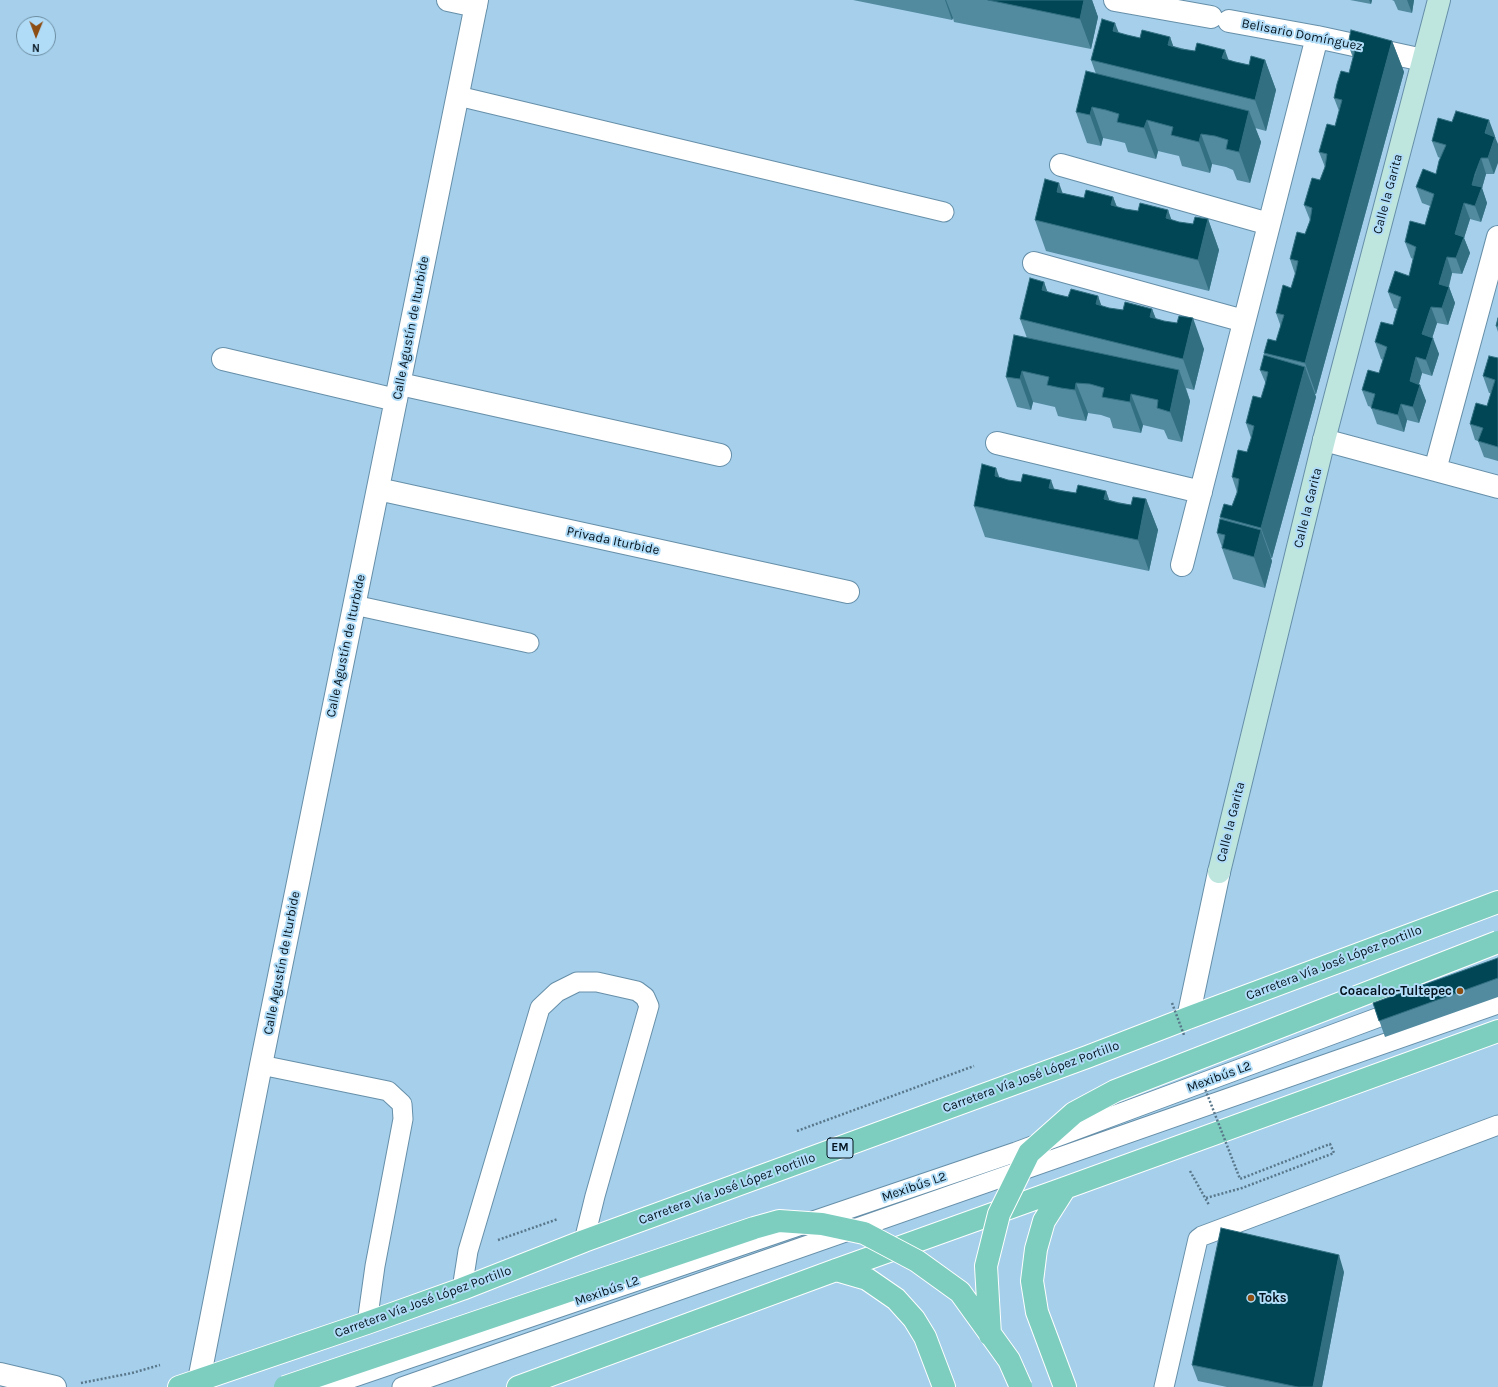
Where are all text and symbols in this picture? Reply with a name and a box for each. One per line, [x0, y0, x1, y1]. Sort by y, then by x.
north arrow [16, 16, 56, 56]
street label: Belisario Domínguez [1240, 16, 1364, 54]
text: N [32, 41, 40, 54]
street label: Calle la Garita [1370, 152, 1406, 236]
street label: Calle Agustín de Iturbide [389, 255, 433, 401]
street label: Calle la Garita [1290, 466, 1326, 550]
street label: Privada Iturbide [565, 524, 661, 558]
street label: Calle Agustín de Iturbide [323, 573, 369, 719]
street label: Calle la Garita [1213, 780, 1249, 864]
street label: Calle Agustín de Iturbide [260, 890, 304, 1036]
street label: Carretera Vía José López Portillo [1244, 922, 1424, 1004]
place label: Coacalco-Tultepec [1340, 983, 1452, 999]
marker: Coacalco-Tultepec [1455, 986, 1465, 996]
street label: Carretera Vía José López Portillo [940, 1038, 1122, 1116]
street label: Mexibús L2 [1185, 1058, 1253, 1096]
road number: EM [827, 1138, 853, 1158]
street label: Carretera Vía José López Portillo [636, 1150, 818, 1228]
street label: Mexibús L2 [880, 1169, 948, 1205]
street label: Carretera Vía José López Portillo [332, 1263, 514, 1341]
street label: Mexibús L2 [573, 1273, 641, 1309]
place label: Toks [1259, 1290, 1287, 1306]
marker: Toks [1246, 1293, 1256, 1303]

